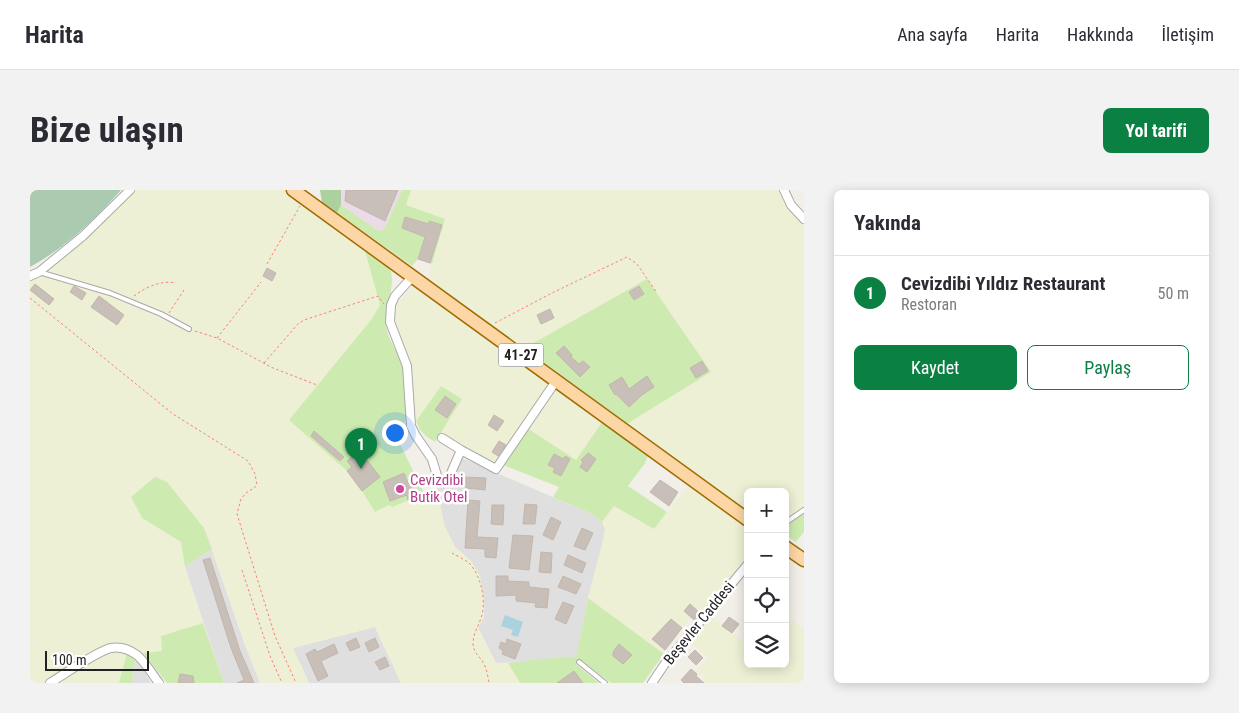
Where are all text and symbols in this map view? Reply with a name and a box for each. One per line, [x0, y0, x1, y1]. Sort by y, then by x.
text: Harita [25, 21, 84, 49]
text: Ana sayfa [897, 24, 968, 45]
text: Harita [996, 24, 1039, 45]
text: Hakkında [1067, 24, 1134, 45]
text: İletişim [1162, 24, 1214, 45]
button: Yol tarifi [1103, 108, 1209, 153]
text: Bize ulaşın [30, 110, 184, 151]
text: Yakında [854, 211, 921, 235]
text: Cevizdibi Yıldız Restaurant [901, 272, 1105, 295]
text: 1 [866, 284, 874, 303]
text: 50 m [1157, 284, 1189, 303]
text: Restoran [901, 295, 957, 314]
road number: 41-27 [498, 344, 544, 366]
button: Kaydet [854, 345, 1017, 390]
button: Paylaş [1027, 345, 1189, 390]
your location [382, 420, 408, 446]
pin: 1 [345, 428, 377, 469]
place label: Cevizdibi Butik Otel [410, 471, 467, 506]
marker: Cevizdibi Butik Otel [394, 483, 406, 495]
map controls [744, 488, 789, 668]
button: + [744, 488, 789, 533]
button: − [744, 533, 789, 578]
street label: Beşevler Caddesi [660, 578, 738, 668]
button: locate [744, 578, 789, 623]
button: layers [744, 623, 789, 668]
scale bar [45, 648, 149, 671]
text: 100 m [52, 652, 87, 668]

